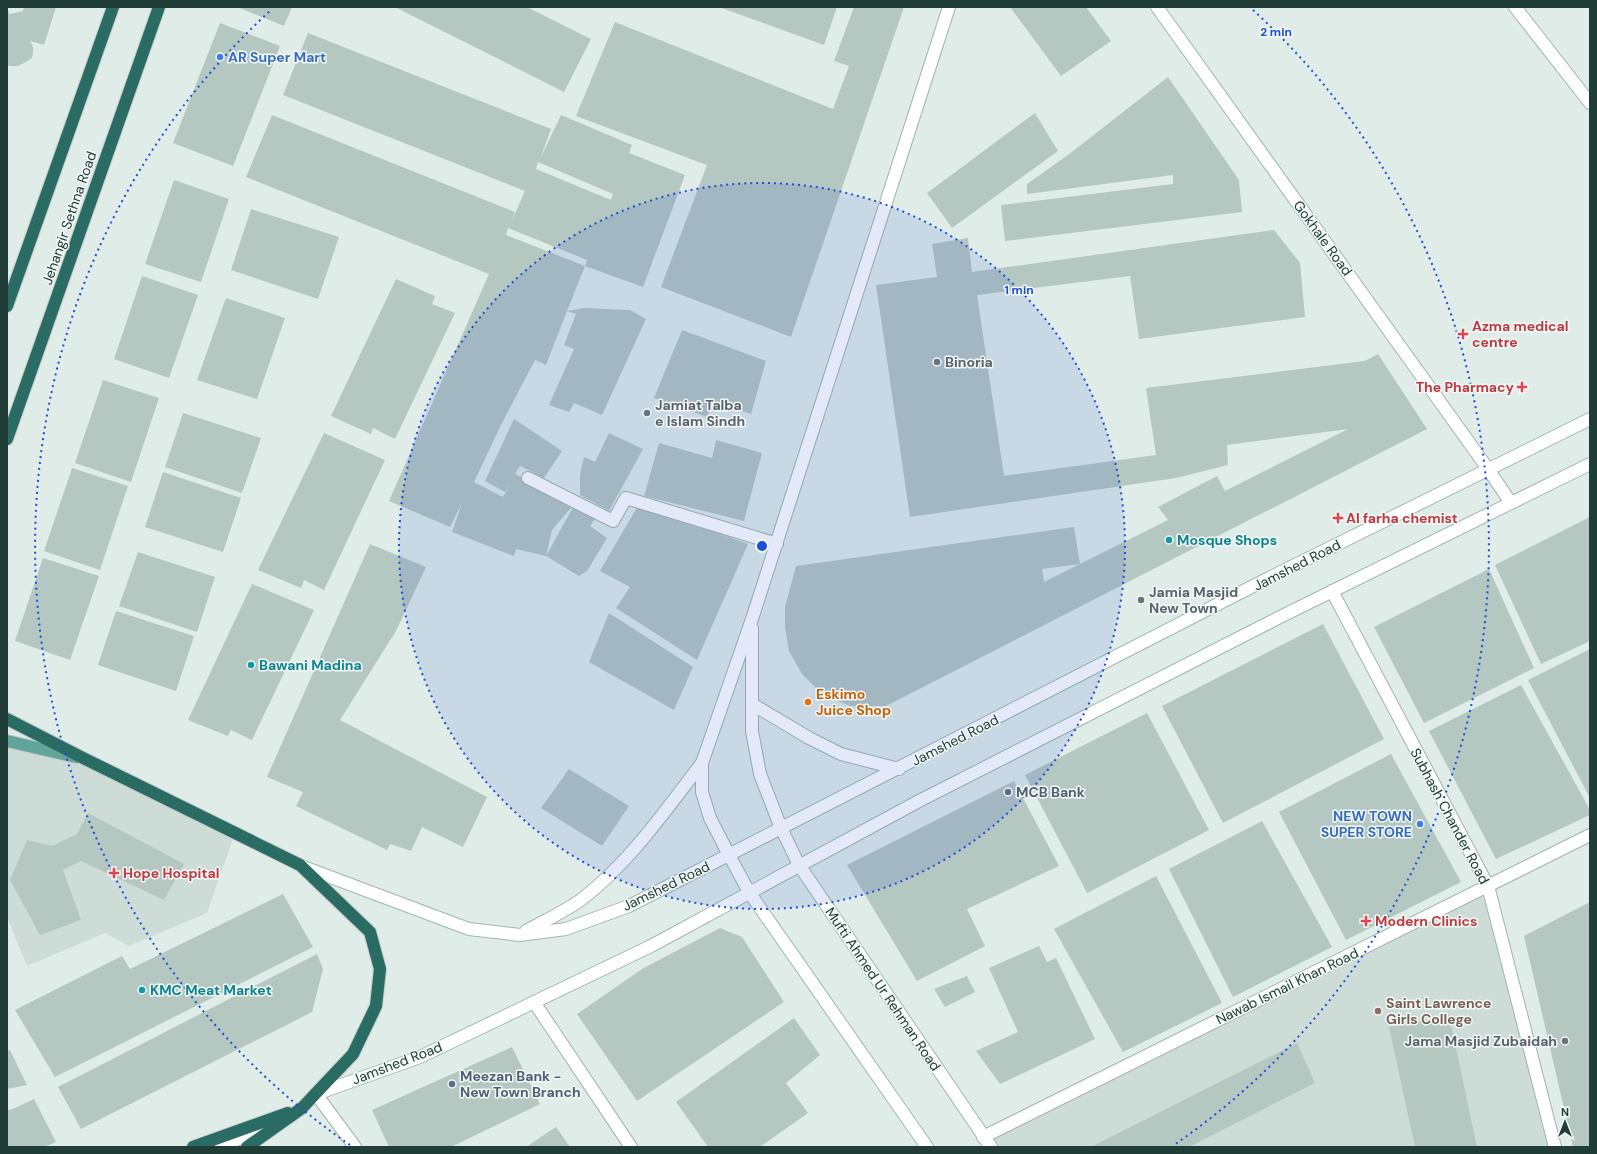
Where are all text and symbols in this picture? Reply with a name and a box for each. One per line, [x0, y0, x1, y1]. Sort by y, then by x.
text: 2 min [1260, 24, 1292, 40]
place label: AR Super Mart [228, 48, 326, 66]
marker: AR Super Mart [215, 52, 225, 62]
street label: Jehangir Sethna Road [38, 149, 100, 287]
street label: Gokhale Road [1290, 197, 1356, 279]
text: 1 min [1004, 282, 1034, 298]
place label: Azma medical centre [1472, 317, 1569, 351]
marker: Azma medical centre [1457, 328, 1469, 340]
place label: Binoria [945, 353, 993, 371]
marker: Binoria [932, 357, 942, 367]
place label: The Pharmacy [1416, 378, 1515, 396]
marker: The Pharmacy [1517, 382, 1527, 392]
place label: Jamiat Talba e Islam Sindh [655, 396, 745, 430]
marker: Jamiat Talba e Islam Sindh [642, 408, 652, 418]
place label: Al farha chemist [1346, 509, 1458, 527]
marker: Al farha chemist [1333, 513, 1343, 523]
place label: Mosque Shops [1177, 531, 1277, 549]
marker: Mosque Shops [1164, 535, 1174, 545]
street label: Jamshed Road [1250, 535, 1344, 595]
centre of rings [755, 539, 769, 553]
place label: Jamia Masjid New Town [1149, 583, 1238, 617]
marker: Jamia Masjid New Town [1136, 595, 1146, 605]
place label: Bawani Madina [259, 656, 362, 674]
marker: Bawani Madina [246, 660, 256, 670]
place label: Eskimo Juice Shop [816, 685, 891, 719]
marker: Eskimo Juice Shop [803, 697, 813, 707]
street label: Jamshed Road [908, 710, 1002, 770]
street label: Subhash Chander Road [1407, 745, 1493, 887]
place label: MCB Bank [1016, 783, 1085, 801]
marker: MCB Bank [1003, 787, 1013, 797]
place label: NEW TOWN SUPER STORE [1321, 807, 1412, 841]
marker: NEW TOWN SUPER STORE [1415, 819, 1425, 829]
street label: Jamshed Road [619, 857, 713, 915]
place label: Hope Hospital [123, 864, 219, 882]
marker: Hope Hospital [108, 867, 120, 879]
street label: Mufti Ahmed Ur Rehman Road [821, 904, 945, 1074]
place label: Modern Clinics [1375, 912, 1478, 930]
marker: Modern Clinics [1360, 915, 1372, 927]
street label: Nawab Ismail Khan Road [1213, 944, 1361, 1028]
place label: KMC Meat Market [150, 981, 272, 999]
marker: KMC Meat Market [137, 985, 147, 995]
place label: Saint Lawrence Girls College [1386, 994, 1492, 1028]
marker: Saint Lawrence Girls College [1373, 1006, 1383, 1016]
place label: Jama Masjid Zubaidah [1404, 1032, 1557, 1050]
marker: Jama Masjid Zubaidah [1560, 1036, 1570, 1046]
street label: Jamshed Road [349, 1038, 445, 1088]
place label: Meezan Bank - New Town Branch [460, 1067, 581, 1101]
marker: Meezan Bank - New Town Branch [447, 1079, 457, 1089]
north arrow [1545, 1102, 1585, 1142]
text: N [1561, 1105, 1569, 1119]

